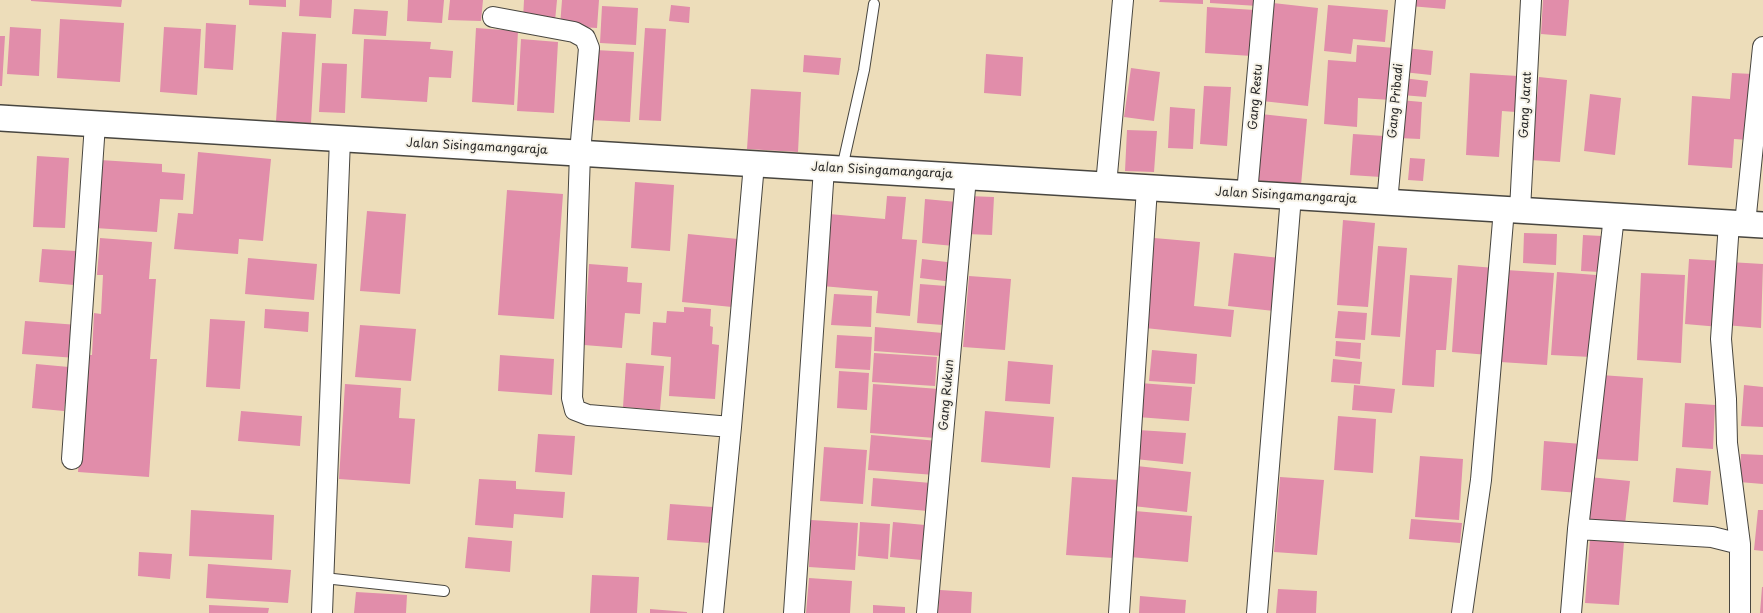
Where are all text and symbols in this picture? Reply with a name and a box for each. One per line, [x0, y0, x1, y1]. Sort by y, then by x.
street label: Gang Restu [1246, 63, 1266, 131]
street label: Gang Pribadi [1386, 63, 1406, 139]
street label: Gang Jarat [1517, 71, 1535, 139]
street label: Jalan Sisingamangaraja [406, 136, 548, 158]
street label: Jalan Sisingamangaraja [811, 160, 953, 182]
street label: Jalan Sisingamangaraja [1215, 185, 1357, 207]
street label: Gang Rukun [937, 359, 957, 431]

